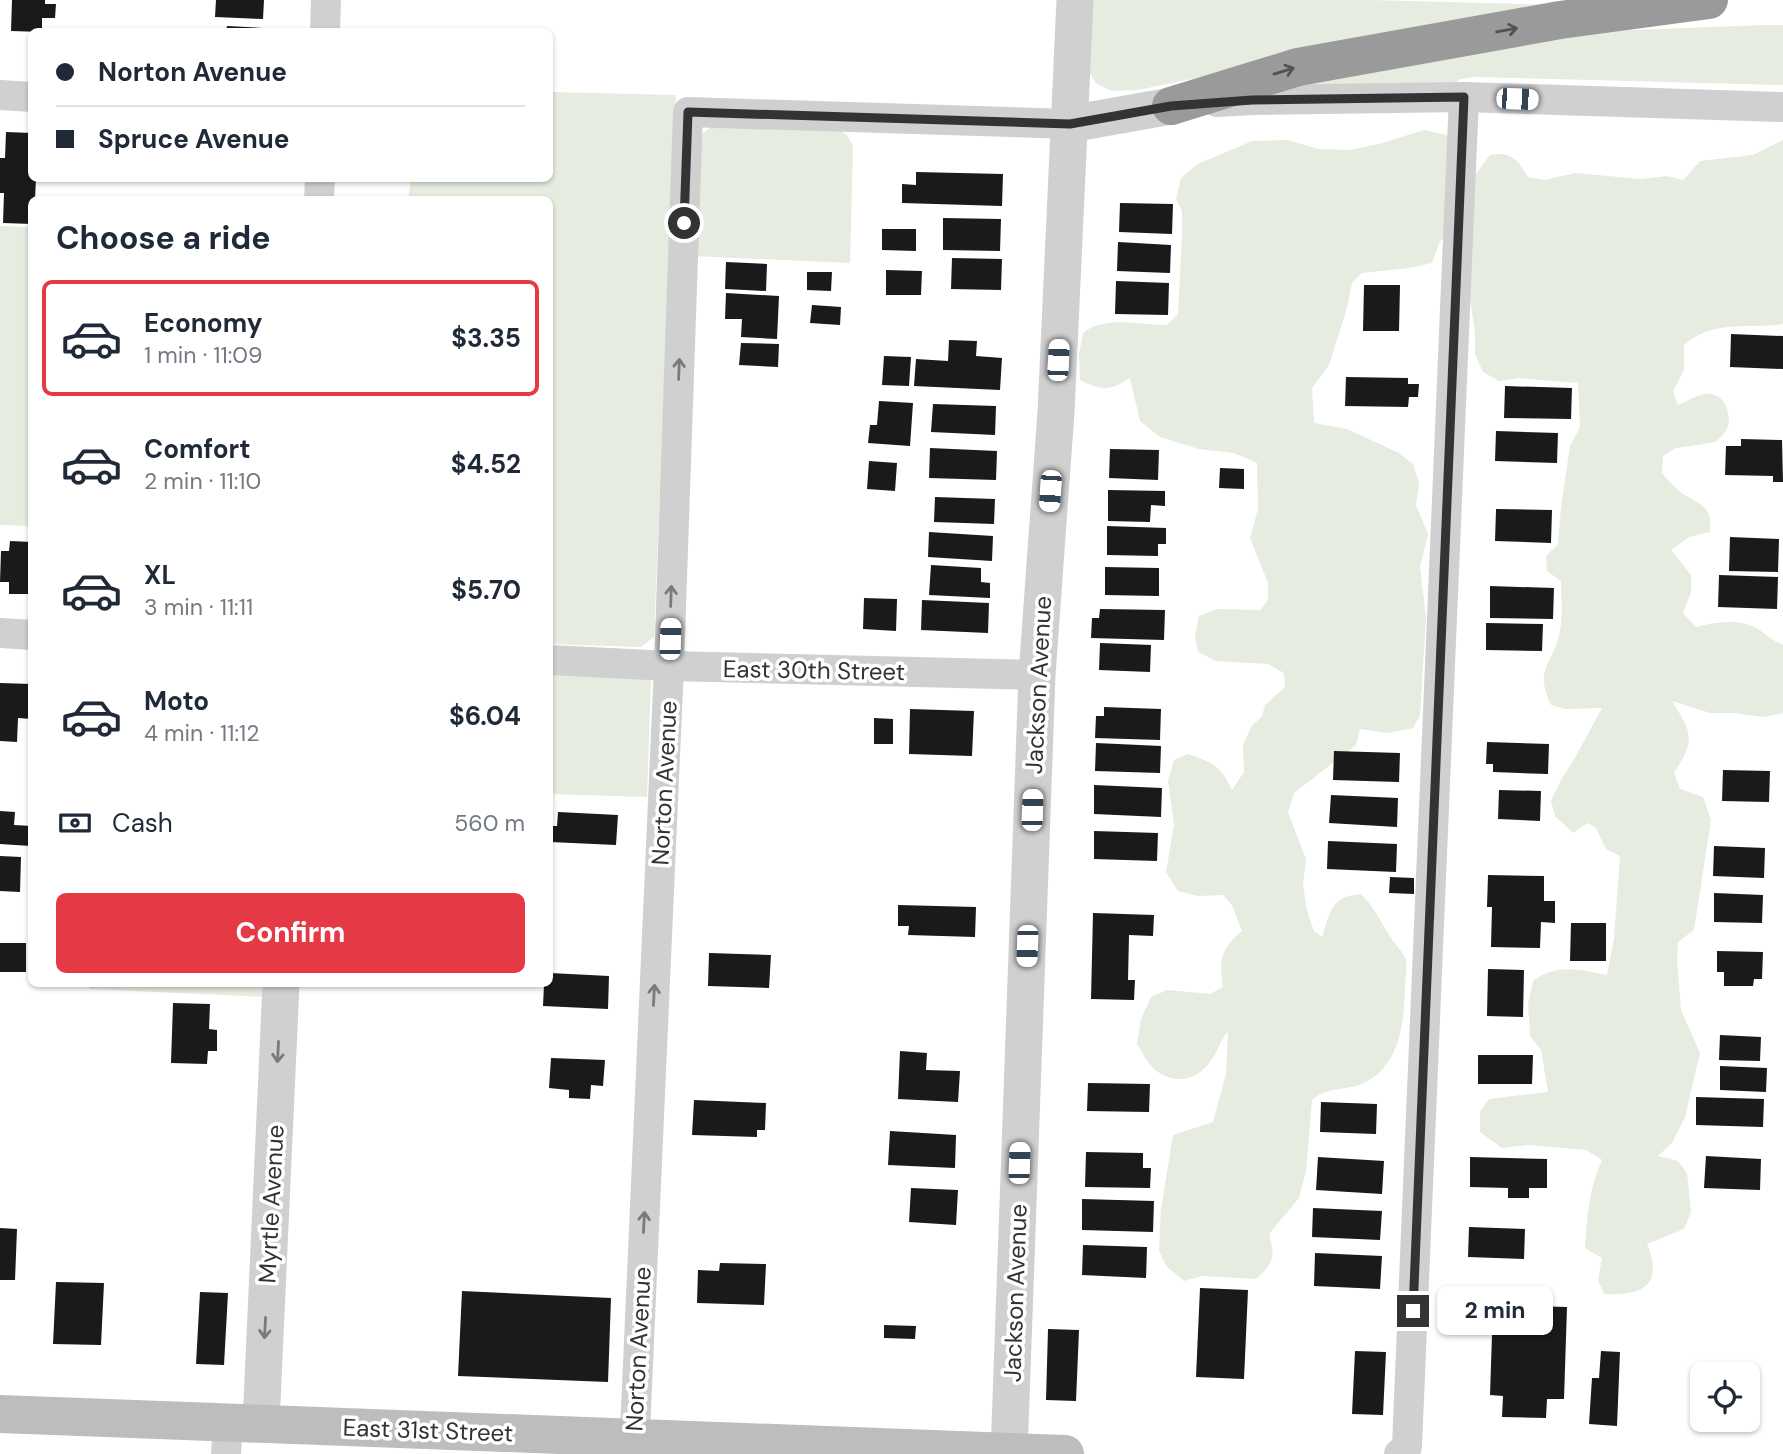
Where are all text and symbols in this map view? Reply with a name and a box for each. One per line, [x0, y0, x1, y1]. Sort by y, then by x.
one-way arrow [1495, 22, 1518, 36]
text: Norton Avenue [98, 55, 287, 89]
one-way arrow [1272, 64, 1294, 77]
car [1496, 88, 1539, 110]
text: Spruce Avenue [98, 122, 289, 156]
route start [668, 207, 700, 239]
text: Choose a ride [56, 217, 271, 259]
text: Economy [144, 306, 262, 340]
icon: car [60, 307, 123, 370]
text: $3.35 [451, 321, 521, 355]
car [1047, 338, 1070, 382]
text: 1 min · 11:09 [144, 340, 262, 370]
one-way arrow [672, 358, 686, 381]
text: Comfort [144, 432, 250, 466]
icon: car [60, 433, 123, 496]
text: $4.52 [451, 447, 521, 481]
text: 2 min · 11:10 [144, 466, 261, 496]
car [1039, 469, 1062, 513]
text: XL [144, 558, 176, 592]
icon: car [60, 559, 123, 622]
text: $5.70 [451, 573, 521, 607]
one-way arrow [665, 585, 678, 608]
text: 3 min · 11:11 [144, 592, 253, 622]
street label: Jackson Avenue [1018, 595, 1058, 775]
car [659, 618, 682, 660]
street label: East 30th Street [723, 653, 905, 687]
text: Moto [144, 684, 209, 718]
icon: car [60, 685, 123, 748]
text: $6.04 [449, 699, 521, 733]
street label: Norton Avenue [644, 700, 684, 866]
text: 4 min · 11:12 [144, 718, 260, 748]
car [1021, 789, 1044, 831]
icon: cash [56, 804, 94, 842]
text: Cash [112, 806, 173, 840]
text: 560 m [454, 808, 525, 838]
button: Confirm [56, 893, 525, 973]
car [1016, 925, 1039, 967]
one-way arrow [648, 984, 661, 1007]
one-way arrow [271, 1040, 284, 1063]
street label: Myrtle Avenue [251, 1124, 291, 1284]
car [1008, 1142, 1031, 1184]
street label: Jackson Avenue [996, 1203, 1034, 1383]
one-way arrow [637, 1211, 650, 1234]
street label: Norton Avenue [618, 1266, 658, 1432]
callout: 2 min [1438, 1286, 1553, 1336]
route end [1397, 1295, 1429, 1327]
text: 2 min [1465, 1295, 1525, 1325]
one-way arrow [259, 1316, 272, 1339]
map controls [1690, 1362, 1760, 1432]
button: locate [1690, 1362, 1760, 1432]
street label: East 31st Street [342, 1412, 514, 1448]

